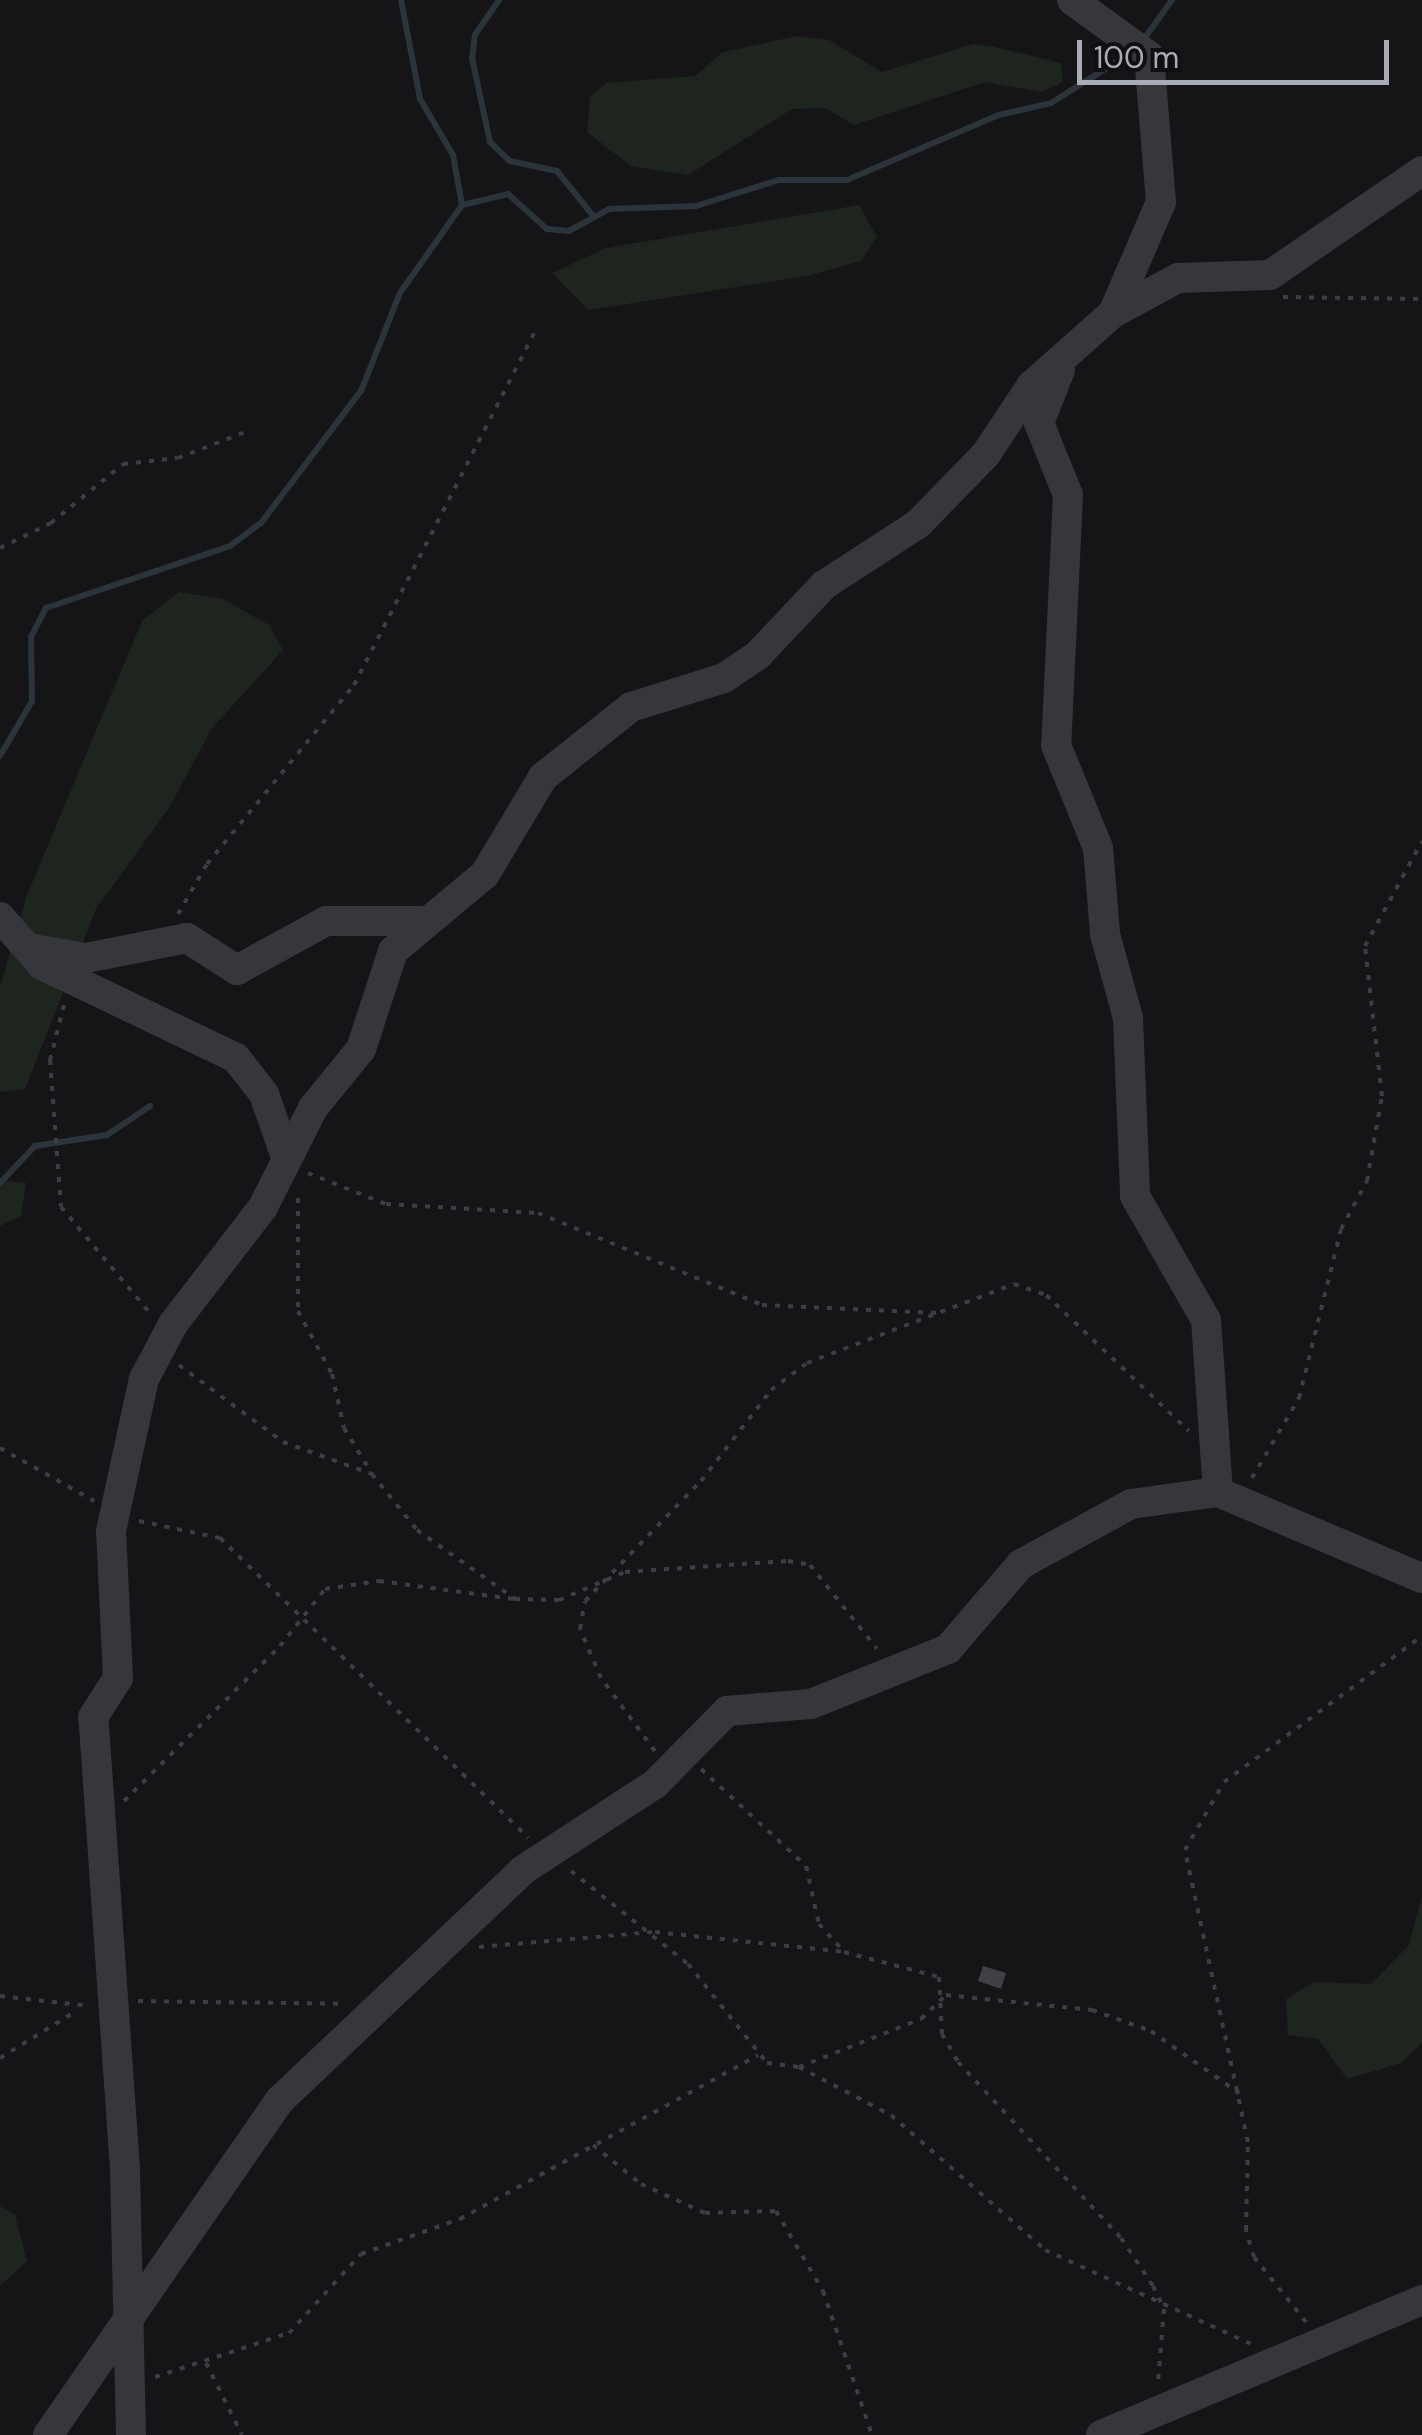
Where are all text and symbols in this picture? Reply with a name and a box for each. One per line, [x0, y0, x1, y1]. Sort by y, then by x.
scale bar [1082, 20, 1394, 82]
text: 100 m [1094, 38, 1179, 77]

